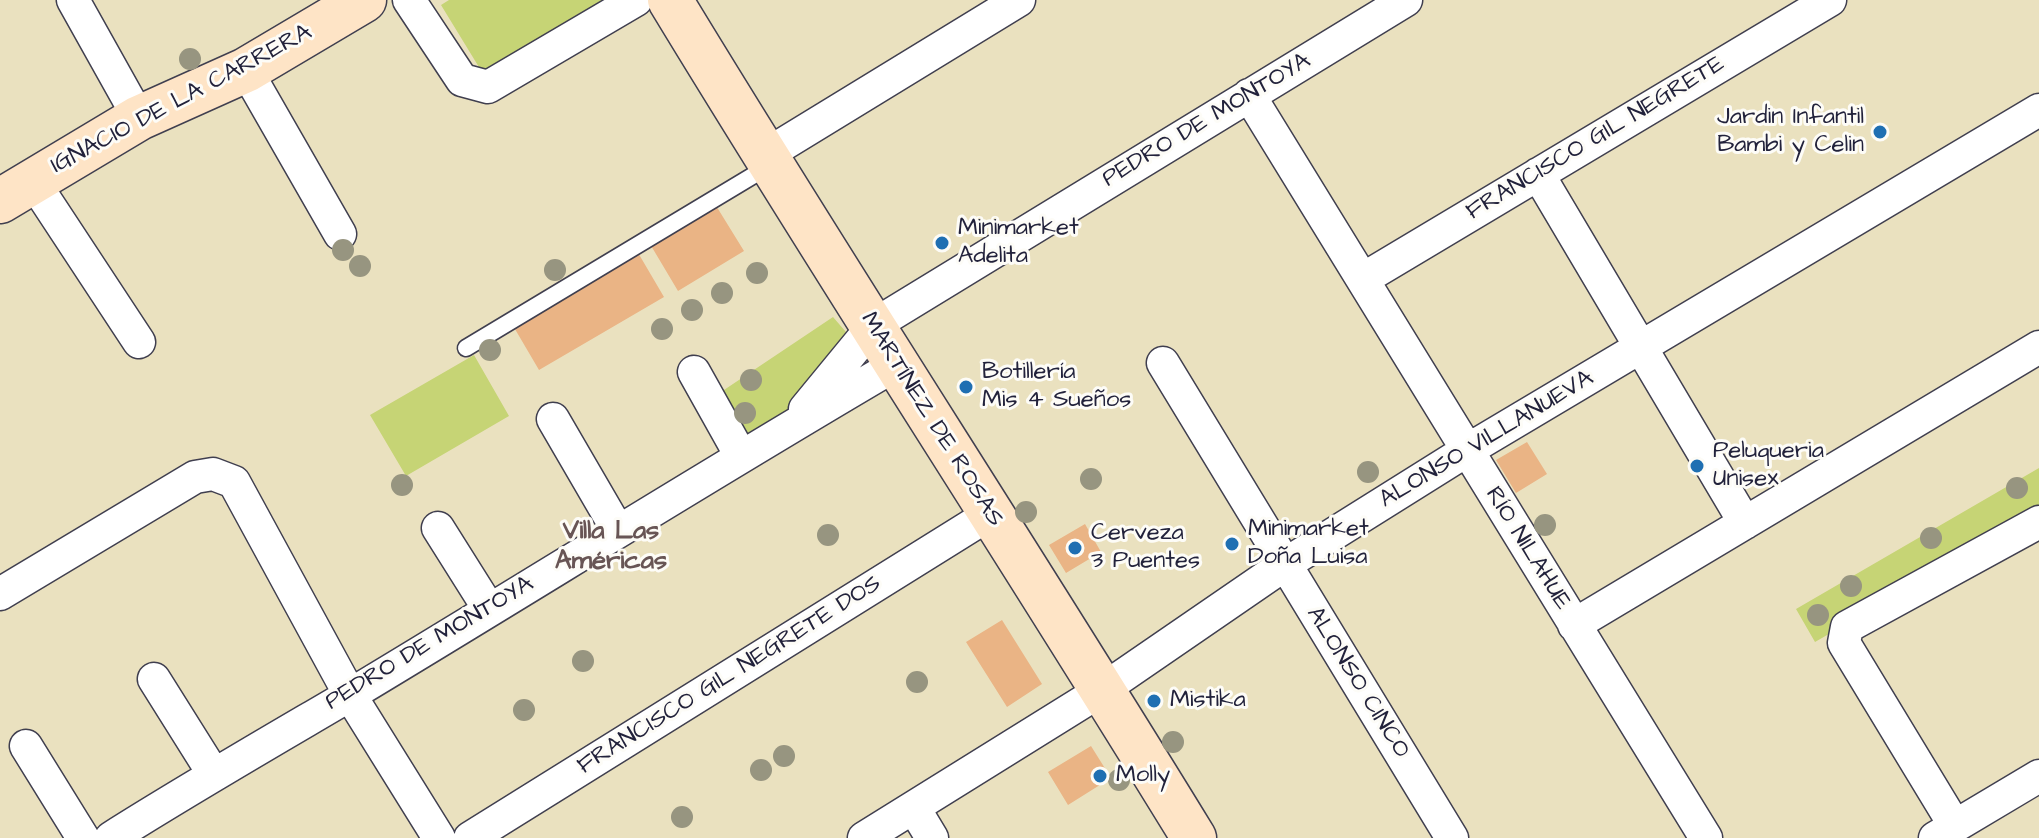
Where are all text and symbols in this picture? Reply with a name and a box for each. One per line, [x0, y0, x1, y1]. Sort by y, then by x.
street label: IGNACIO DE LA CARRERA [47, 19, 317, 181]
street label: PEDRO DE MONTOYA [1098, 48, 1316, 194]
street label: FRANCISCO GIL NEGRETE [1462, 51, 1730, 227]
place label: Jardin Infantil Bambi y Celin [1717, 104, 1864, 160]
marker: Jardin Infantil Bambi y Celin [1871, 123, 1889, 141]
place label: Minimarket Adelita [958, 215, 1079, 271]
marker: Minimarket Adelita [933, 234, 951, 252]
street label: MARTÍNEZ DE ROSAS [853, 307, 1009, 533]
place label: Botillería Mis 4 Sueños [982, 359, 1131, 415]
street label: ALONSO VILLANUEVA [1375, 365, 1599, 515]
marker: Botillería Mis 4 Sueños [957, 378, 975, 396]
place label: Peluqueria Unisex [1713, 438, 1824, 494]
marker: Peluqueria Unisex [1688, 457, 1706, 475]
street label: RÍO NILAHUE [1478, 482, 1576, 616]
place label: Minimarket Doña Luisa [1248, 516, 1369, 572]
district label: Villa Las Américas [555, 517, 667, 578]
place label: Cerveza 3 Puentes [1091, 520, 1200, 576]
marker: Minimarket Doña Luisa [1223, 535, 1241, 553]
marker: Cerveza 3 Puentes [1066, 539, 1084, 557]
street label: FRANCISCO GIL NEGRETE DOS [573, 570, 887, 782]
street label: PEDRO DE MONTOYA [321, 571, 539, 717]
street label: ALONSO CINCO [1299, 602, 1415, 764]
place label: Mistika [1170, 687, 1246, 715]
marker: Mistika [1145, 692, 1163, 710]
place label: Molly [1116, 762, 1170, 790]
marker: Molly [1091, 767, 1109, 785]

